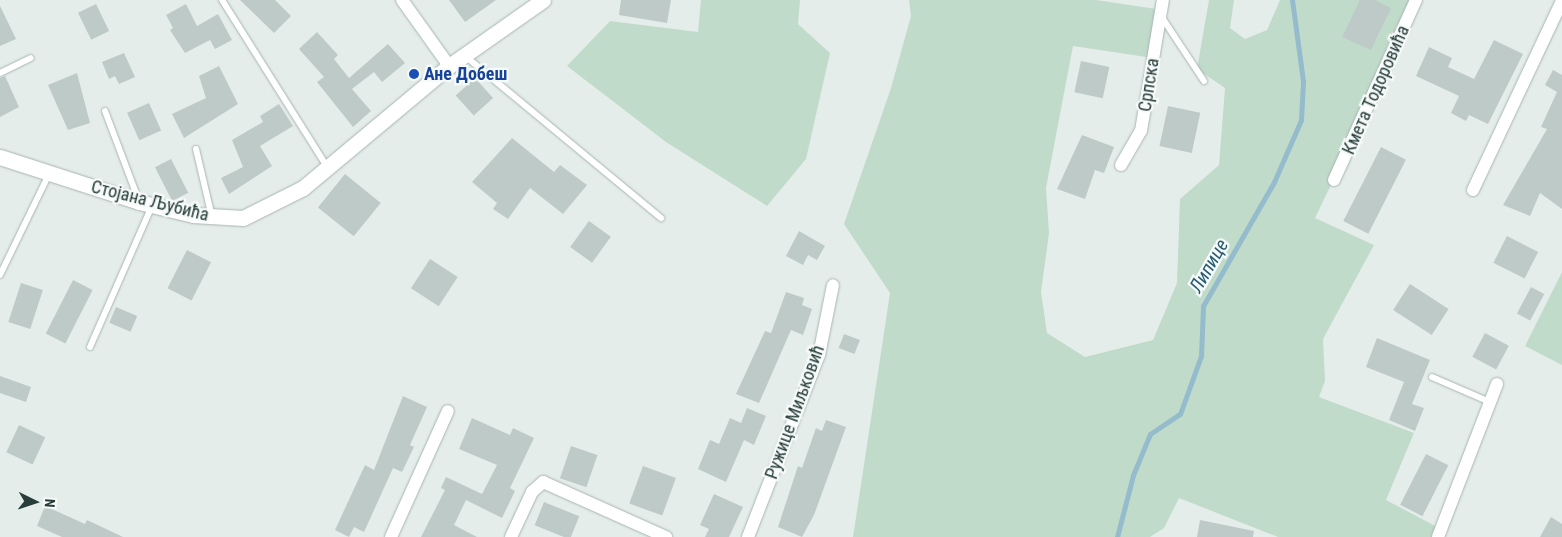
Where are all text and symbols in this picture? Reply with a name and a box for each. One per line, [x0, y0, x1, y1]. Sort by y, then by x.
street label: Кмета Тодоровића [1338, 22, 1414, 158]
street label: Српска [1134, 57, 1164, 113]
place label: Ане Добеш [424, 63, 507, 85]
marker: Ане Добеш [408, 68, 420, 80]
street label: Стојана Љубића [89, 176, 211, 226]
water label: Липице [1185, 235, 1233, 297]
street label: Ружице Миљковић [761, 342, 829, 482]
north arrow [10, 477, 60, 527]
text: N [42, 498, 58, 508]

